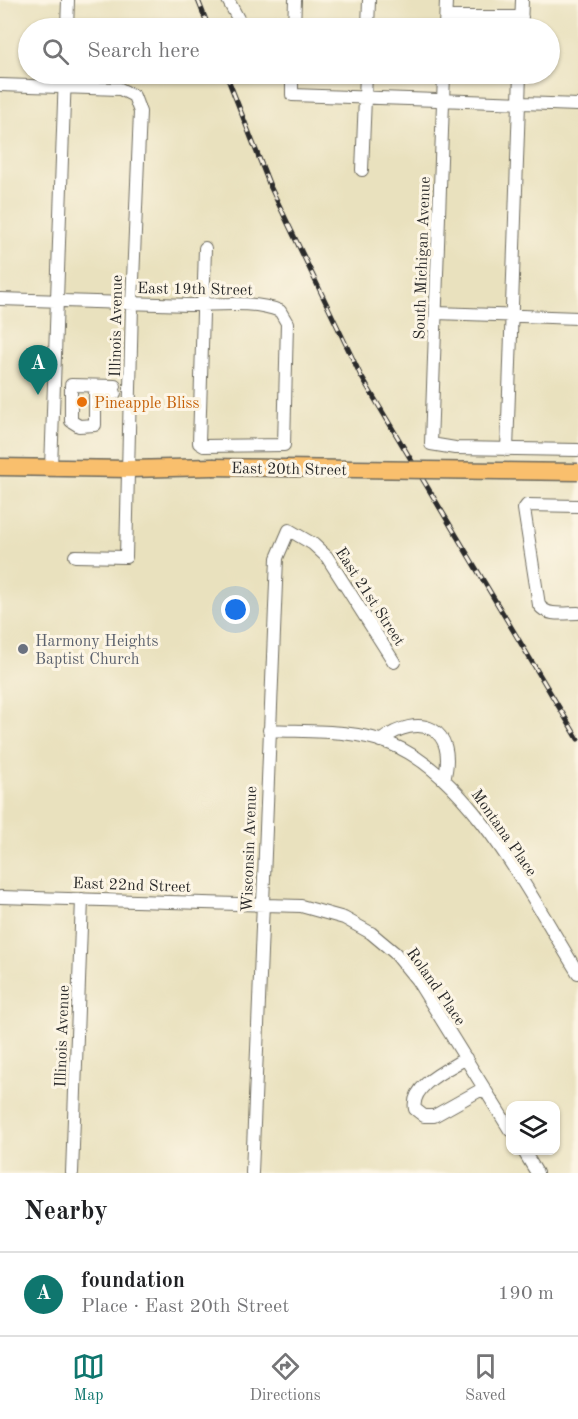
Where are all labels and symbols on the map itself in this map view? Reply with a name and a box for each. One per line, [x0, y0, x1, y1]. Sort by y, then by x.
street label: South Michigan Avenue [412, 176, 434, 340]
street label: Illinois Avenue [108, 275, 126, 377]
street label: East 19th Street [137, 281, 253, 299]
pin: A [18, 346, 57, 395]
marker: Pineapple Bliss [75, 395, 89, 409]
place label: Pineapple Bliss [94, 396, 199, 412]
street label: East 20th Street [231, 461, 347, 479]
street label: East 21st Street [332, 545, 407, 650]
your location [221, 595, 250, 624]
place label: Harmony Heights Baptist Church [35, 634, 159, 668]
marker: Harmony Heights Baptist Church [16, 642, 30, 656]
street label: Wisconsin Avenue [240, 786, 260, 913]
street label: Montana Place [468, 787, 539, 879]
street label: East 22nd Street [72, 876, 192, 896]
street label: Roland Place [403, 945, 468, 1029]
street label: Illinois Avenue [53, 985, 73, 1088]

